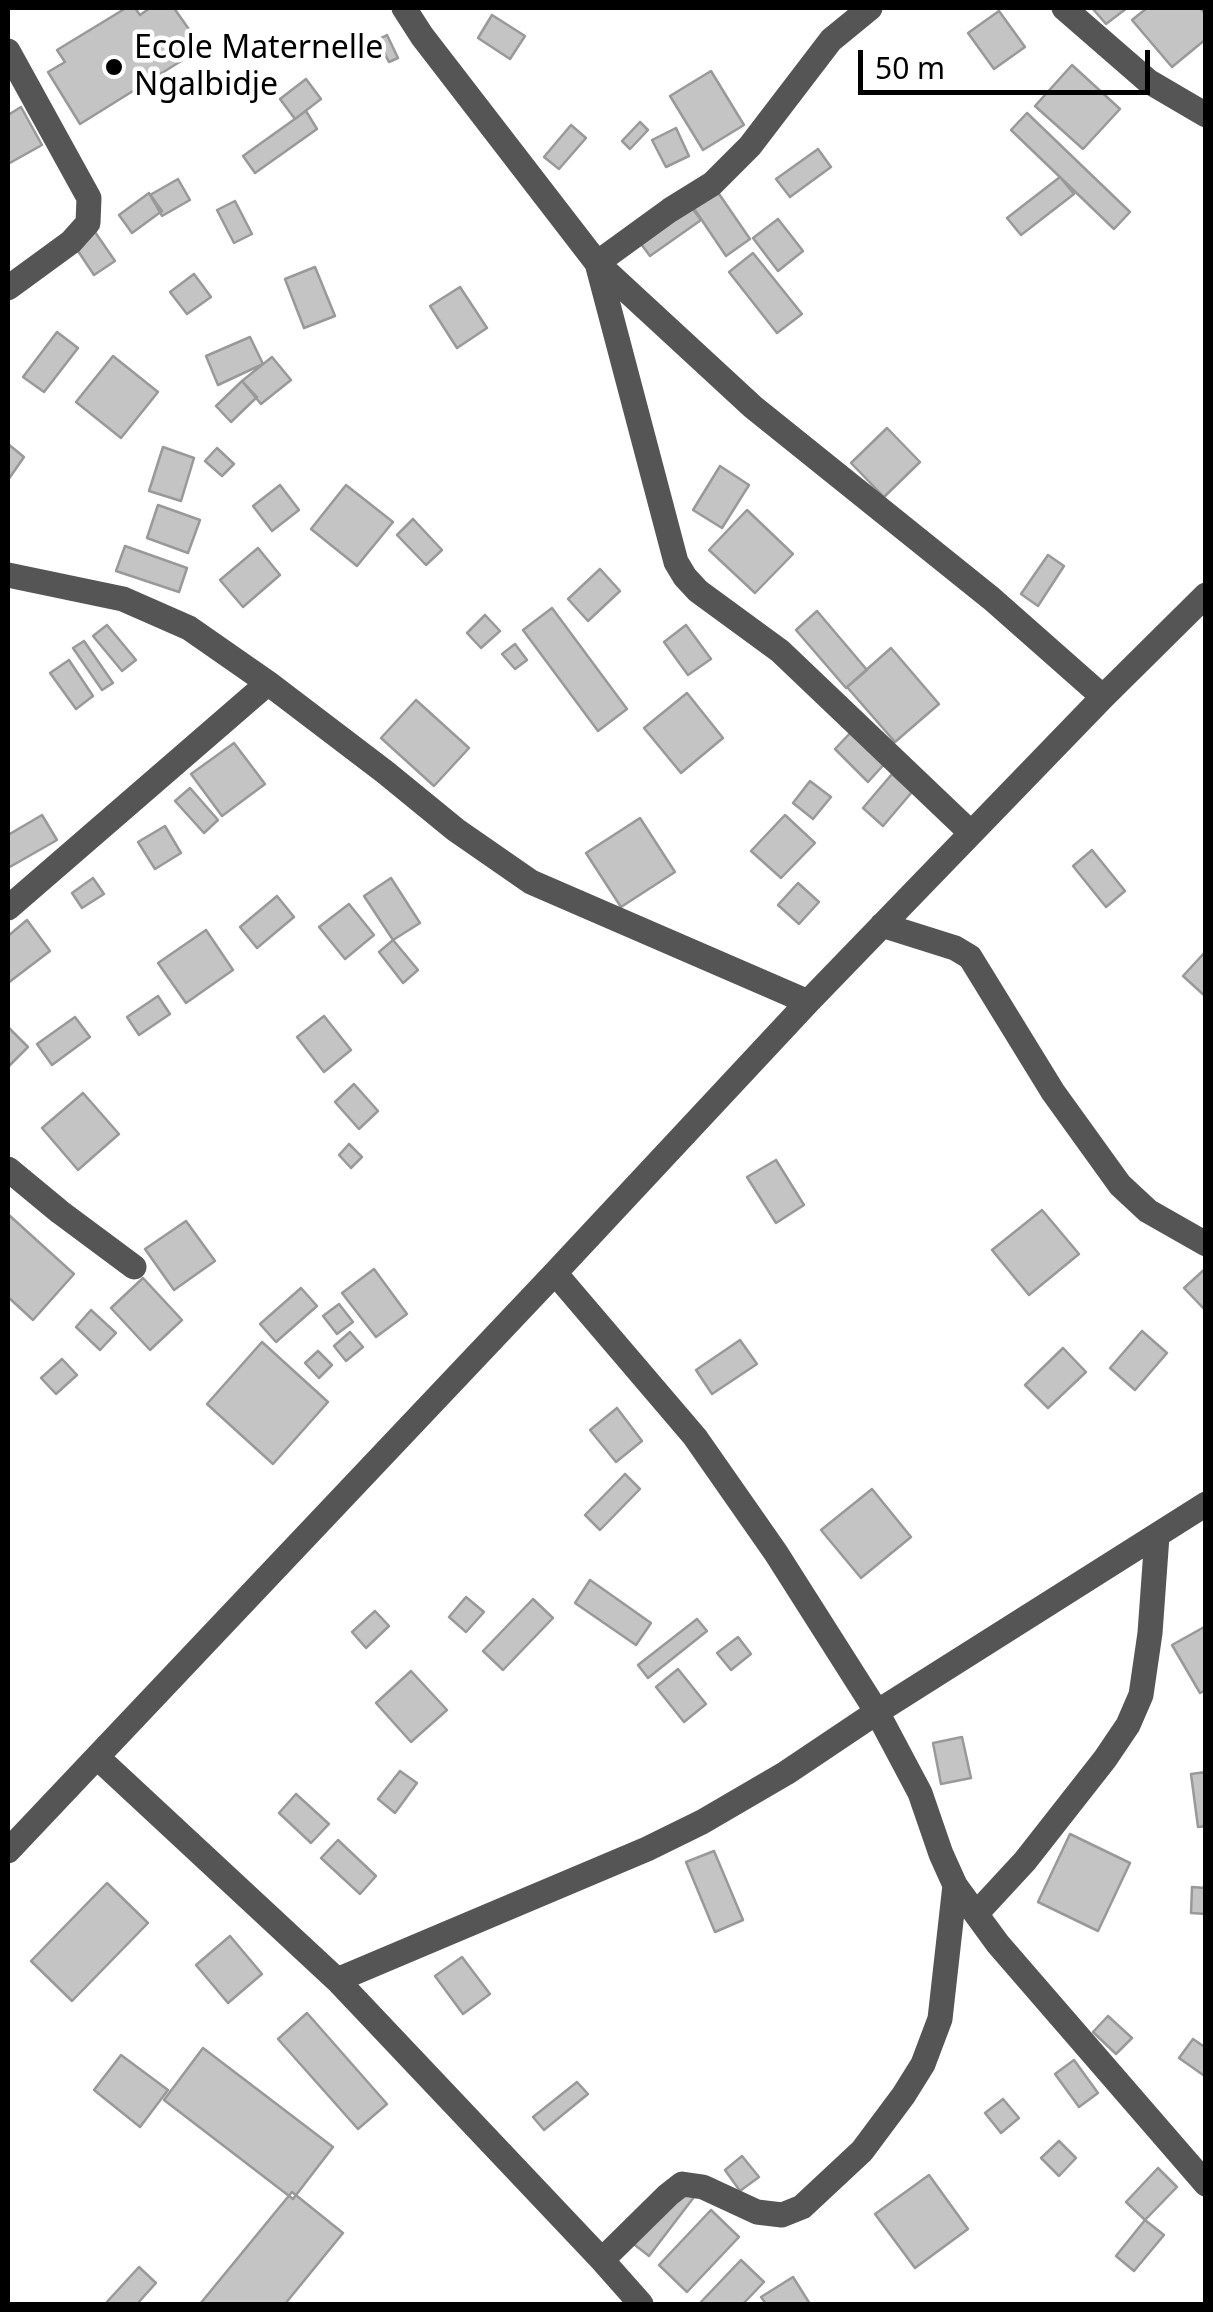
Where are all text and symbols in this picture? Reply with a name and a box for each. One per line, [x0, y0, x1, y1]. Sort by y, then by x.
place label: Ecole Maternelle Ngalbidje [134, 30, 383, 105]
scale bar [863, 30, 1156, 92]
text: 50 m [875, 47, 945, 88]
marker: Ecole Maternelle Ngalbidje [103, 56, 125, 78]

